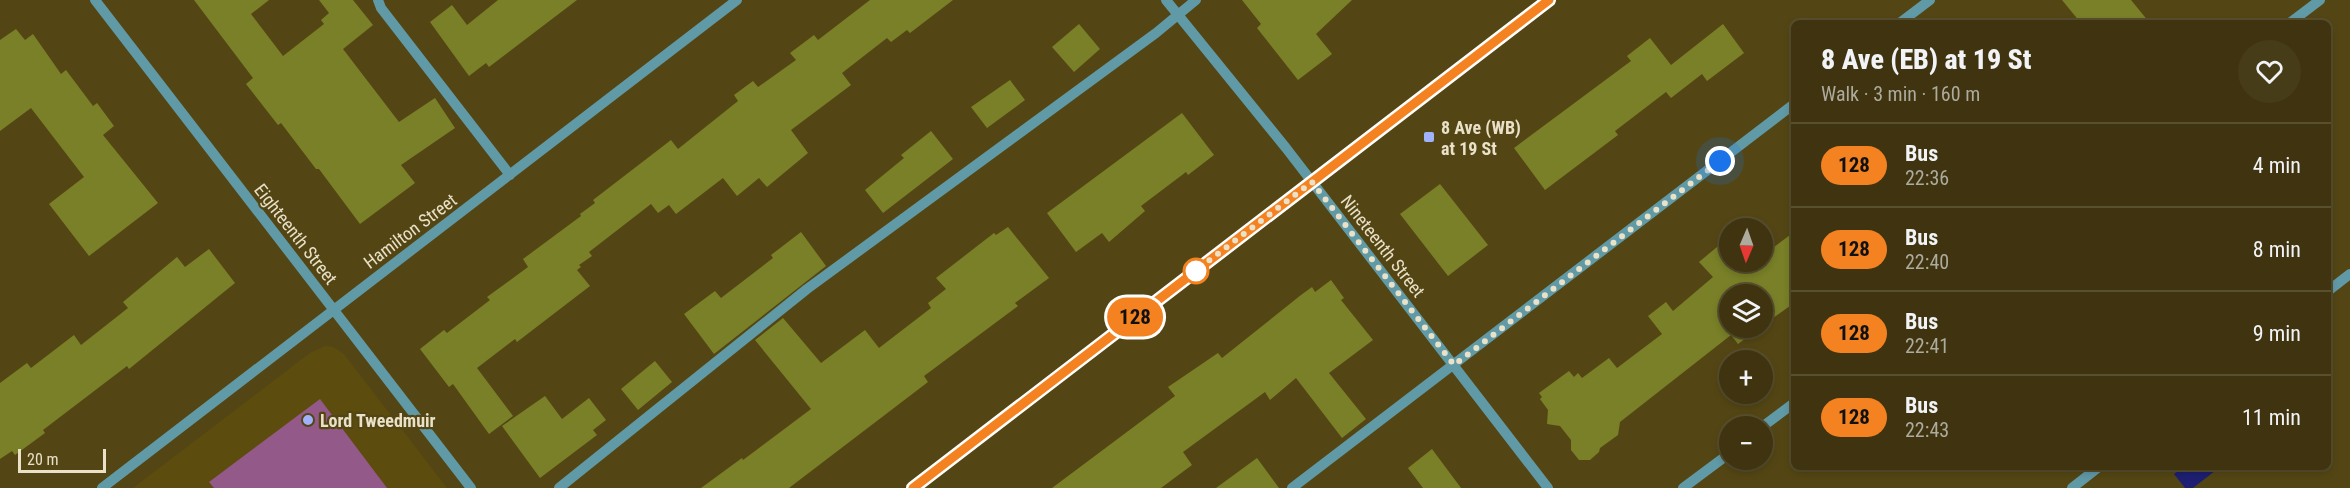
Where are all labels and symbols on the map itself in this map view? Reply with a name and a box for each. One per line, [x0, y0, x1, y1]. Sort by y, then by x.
place label: 8 Ave (WB) at 19 St [1441, 117, 1521, 159]
marker: 8 Ave (WB) at 19 St [1422, 130, 1436, 144]
your location [1705, 146, 1735, 176]
street label: Eighteenth Street [250, 180, 342, 288]
street label: Hamilton Street [359, 189, 461, 273]
street label: Nineteenth Street [1337, 191, 1429, 301]
north arrow [1719, 218, 1773, 272]
unlabelled marker [1183, 258, 1209, 284]
line badge: 128 [1100, 298, 1170, 336]
place label: Lord Tweedmuir [320, 410, 436, 431]
marker: Lord Tweedmuir [301, 413, 315, 427]
scale bar [18, 446, 106, 474]

